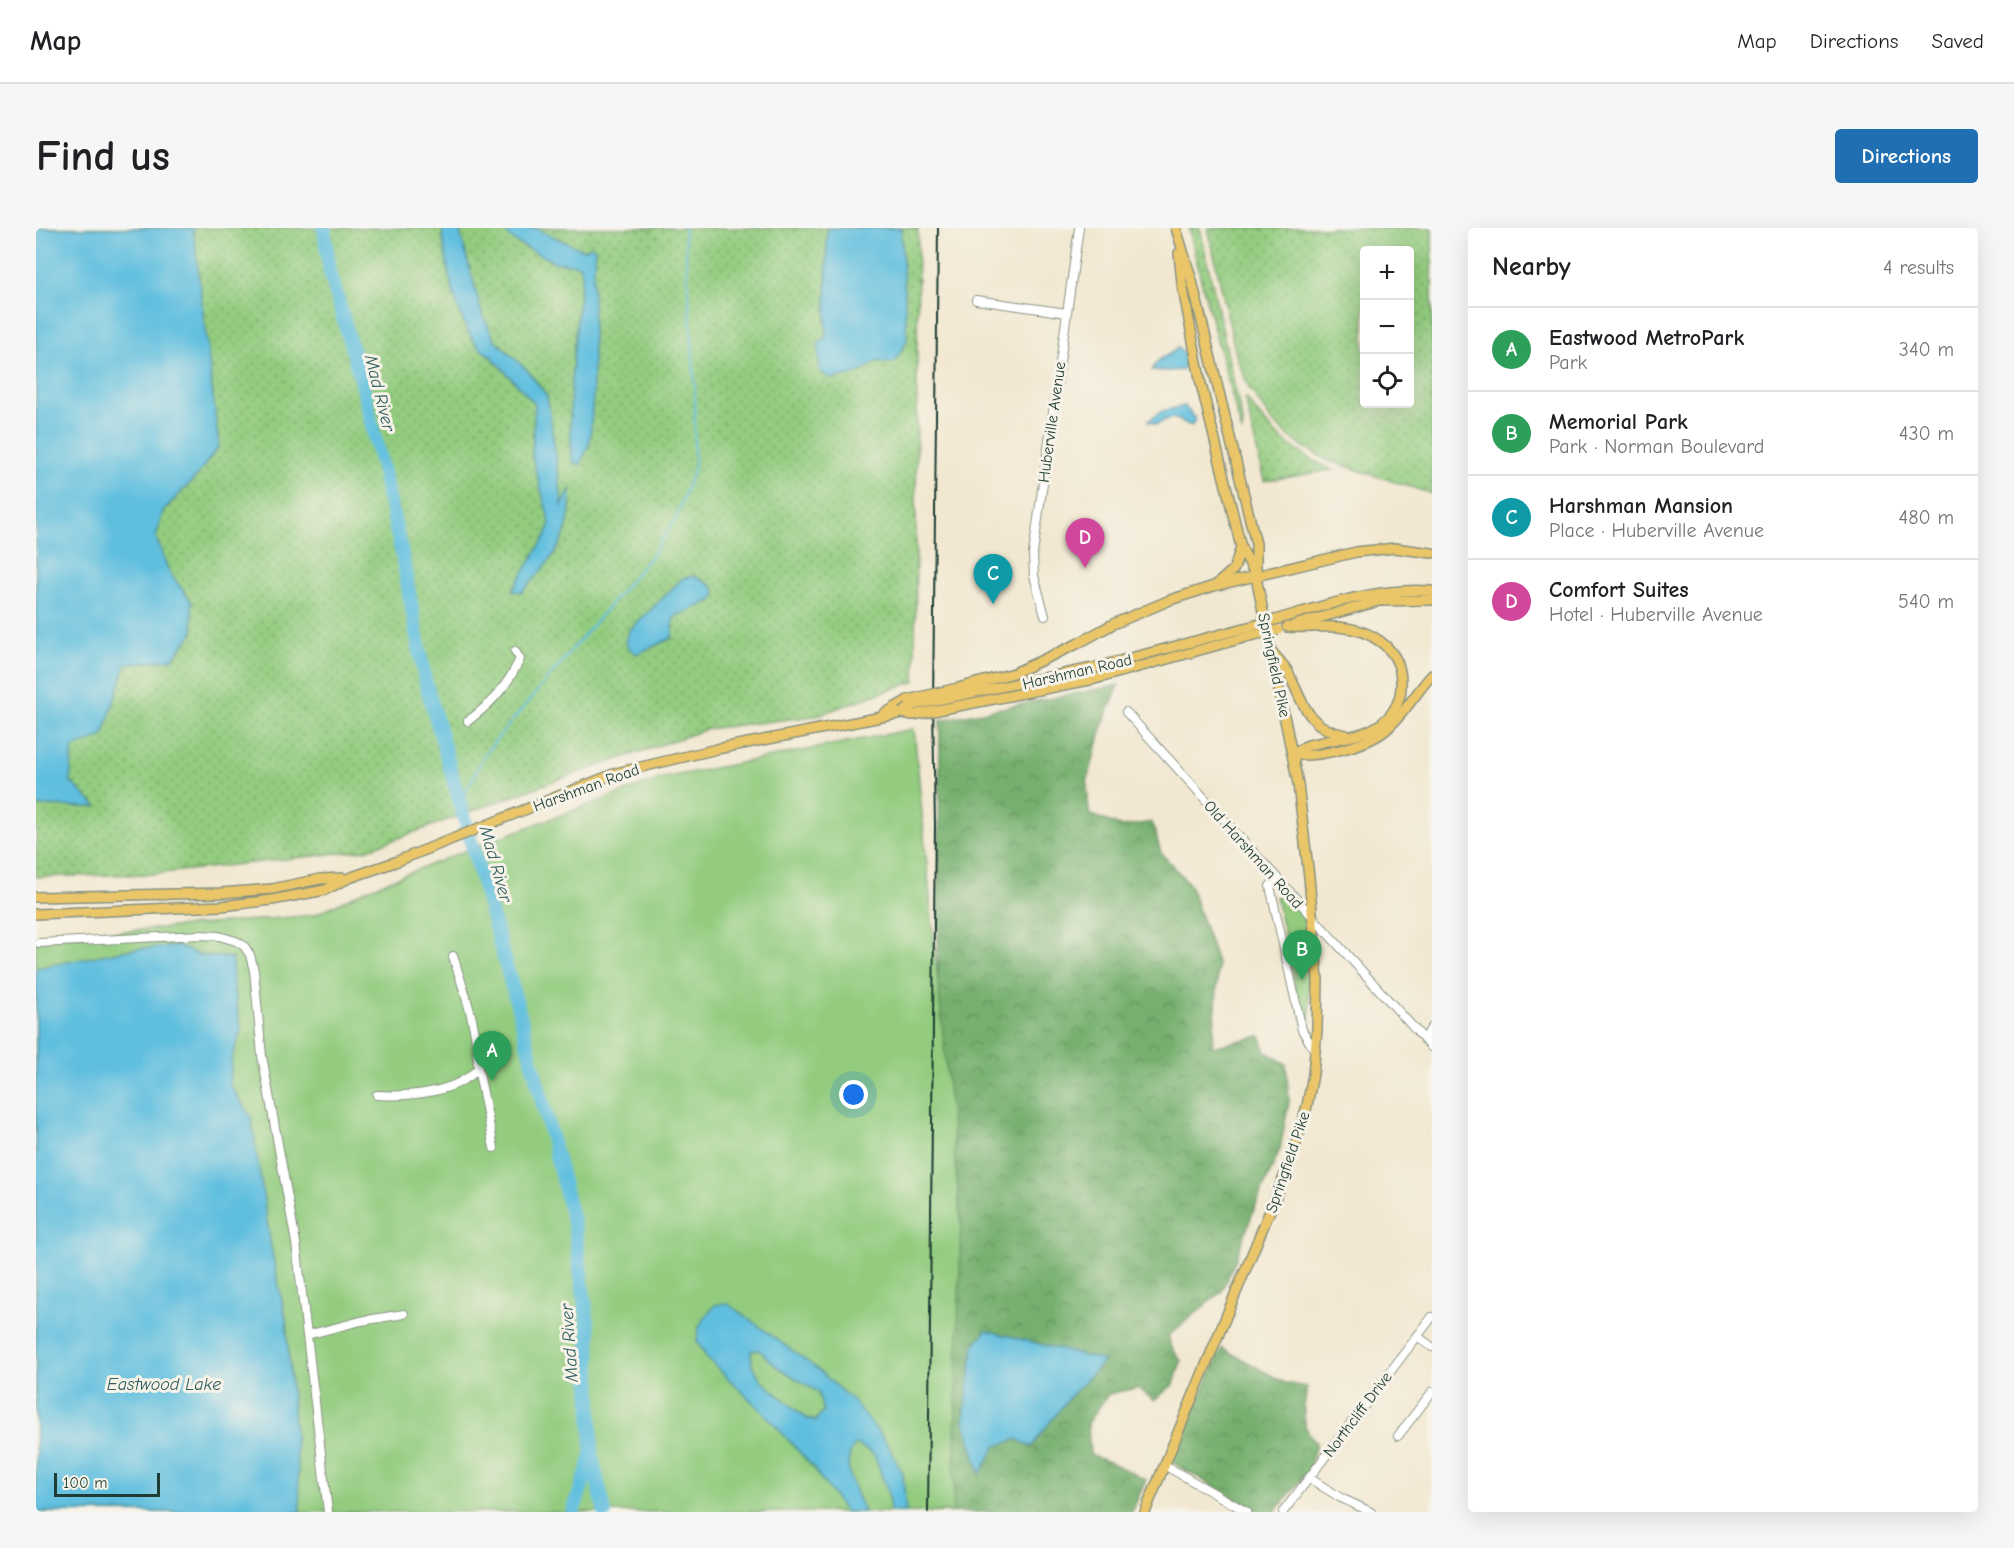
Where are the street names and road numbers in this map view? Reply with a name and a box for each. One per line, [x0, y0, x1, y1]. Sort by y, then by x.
street label: Huberville Avenue [1035, 360, 1069, 484]
street label: Springfield Pike [1254, 611, 1294, 719]
street label: Harshman Road [1021, 651, 1134, 693]
street label: Harshman Road [531, 760, 642, 815]
street label: Old Harshman Road [1200, 797, 1307, 912]
street label: Springfield Pike [1262, 1109, 1314, 1215]
street label: Northcliff Drive [1320, 1368, 1396, 1461]

